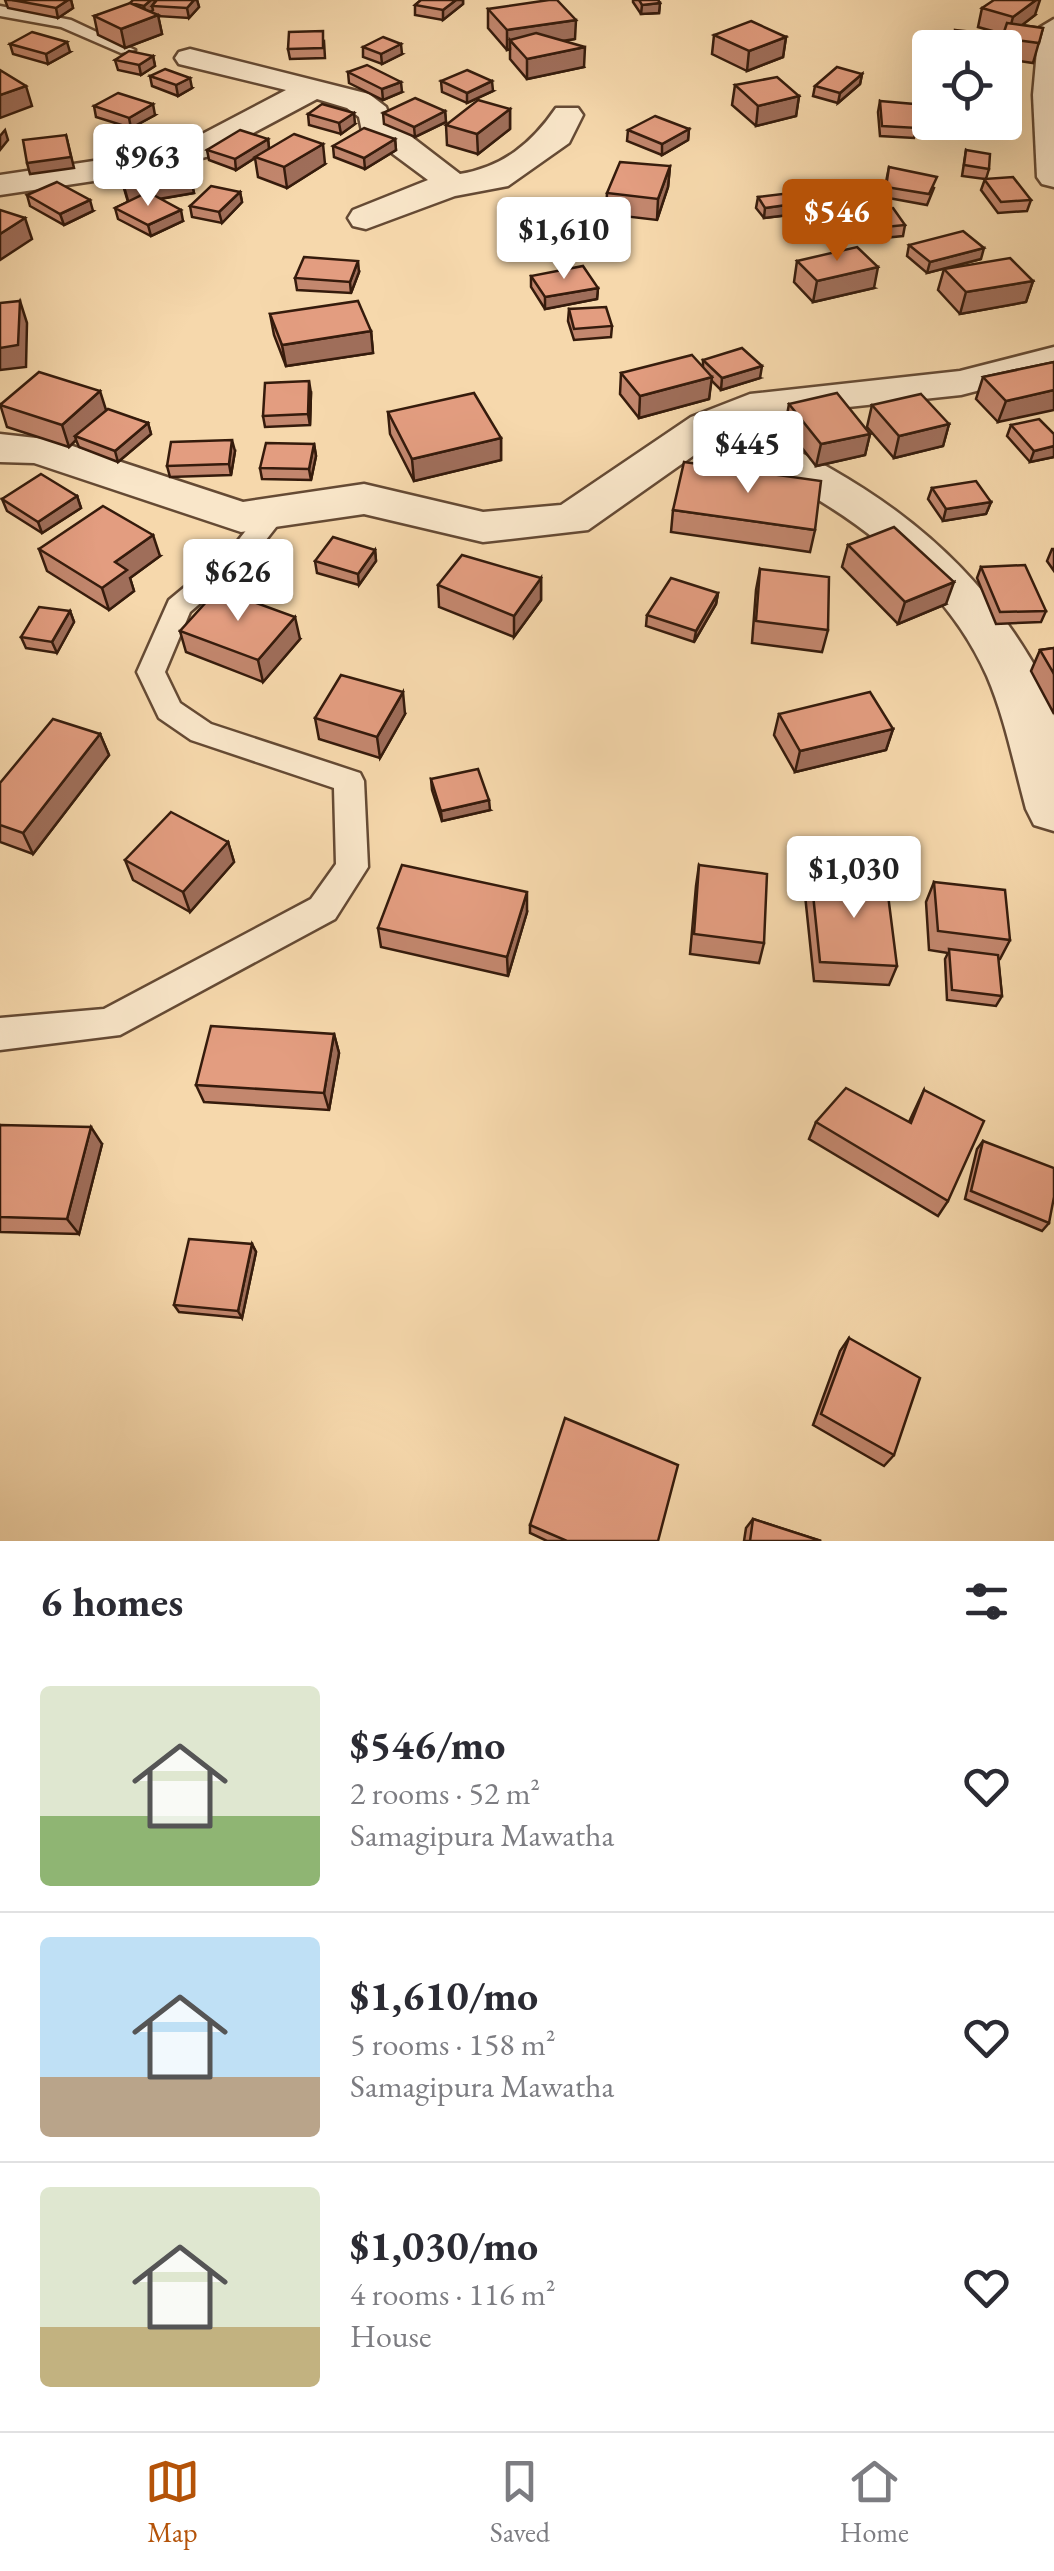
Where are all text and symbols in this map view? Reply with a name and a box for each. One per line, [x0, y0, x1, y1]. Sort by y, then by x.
map controls [912, 30, 1022, 140]
button: locate [912, 30, 1022, 140]
pin: $963 [89, 124, 207, 209]
text: $963 [115, 135, 181, 177]
pin: $546 [778, 179, 896, 264]
text: $546 [804, 190, 870, 232]
pin: $1,610 [483, 197, 645, 282]
text: $1,610 [519, 208, 609, 250]
pin: $445 [689, 411, 807, 496]
text: $445 [715, 422, 781, 464]
pin: $626 [179, 539, 297, 624]
text: $626 [205, 550, 271, 592]
pin: $1,030 [773, 836, 935, 921]
text: $1,030 [809, 847, 899, 889]
text: 6 homes [40, 1574, 183, 1629]
icon: filters [959, 1574, 1014, 1629]
text: $546/mo [350, 1717, 506, 1772]
icon: home [120, 1726, 240, 1846]
icon: heart [959, 1759, 1014, 1814]
text: 2 rooms · 52 m² [350, 1772, 540, 1814]
text: Samagipura Mawatha [350, 1814, 614, 1856]
text: $1,610/mo [350, 1968, 538, 2023]
icon: home [120, 1977, 240, 2097]
icon: heart [959, 2010, 1014, 2065]
text: 5 rooms · 158 m² [350, 2023, 556, 2065]
text: Samagipura Mawatha [350, 2065, 614, 2107]
text: $1,030/mo [350, 2218, 538, 2273]
icon: home [120, 2227, 240, 2347]
icon: heart [959, 2260, 1014, 2315]
text: 4 rooms · 116 m² [350, 2273, 556, 2315]
text: House [350, 2315, 431, 2357]
tab: Map [145, 2454, 200, 2550]
tab: Saved [490, 2454, 550, 2550]
tab: Home [840, 2454, 909, 2550]

